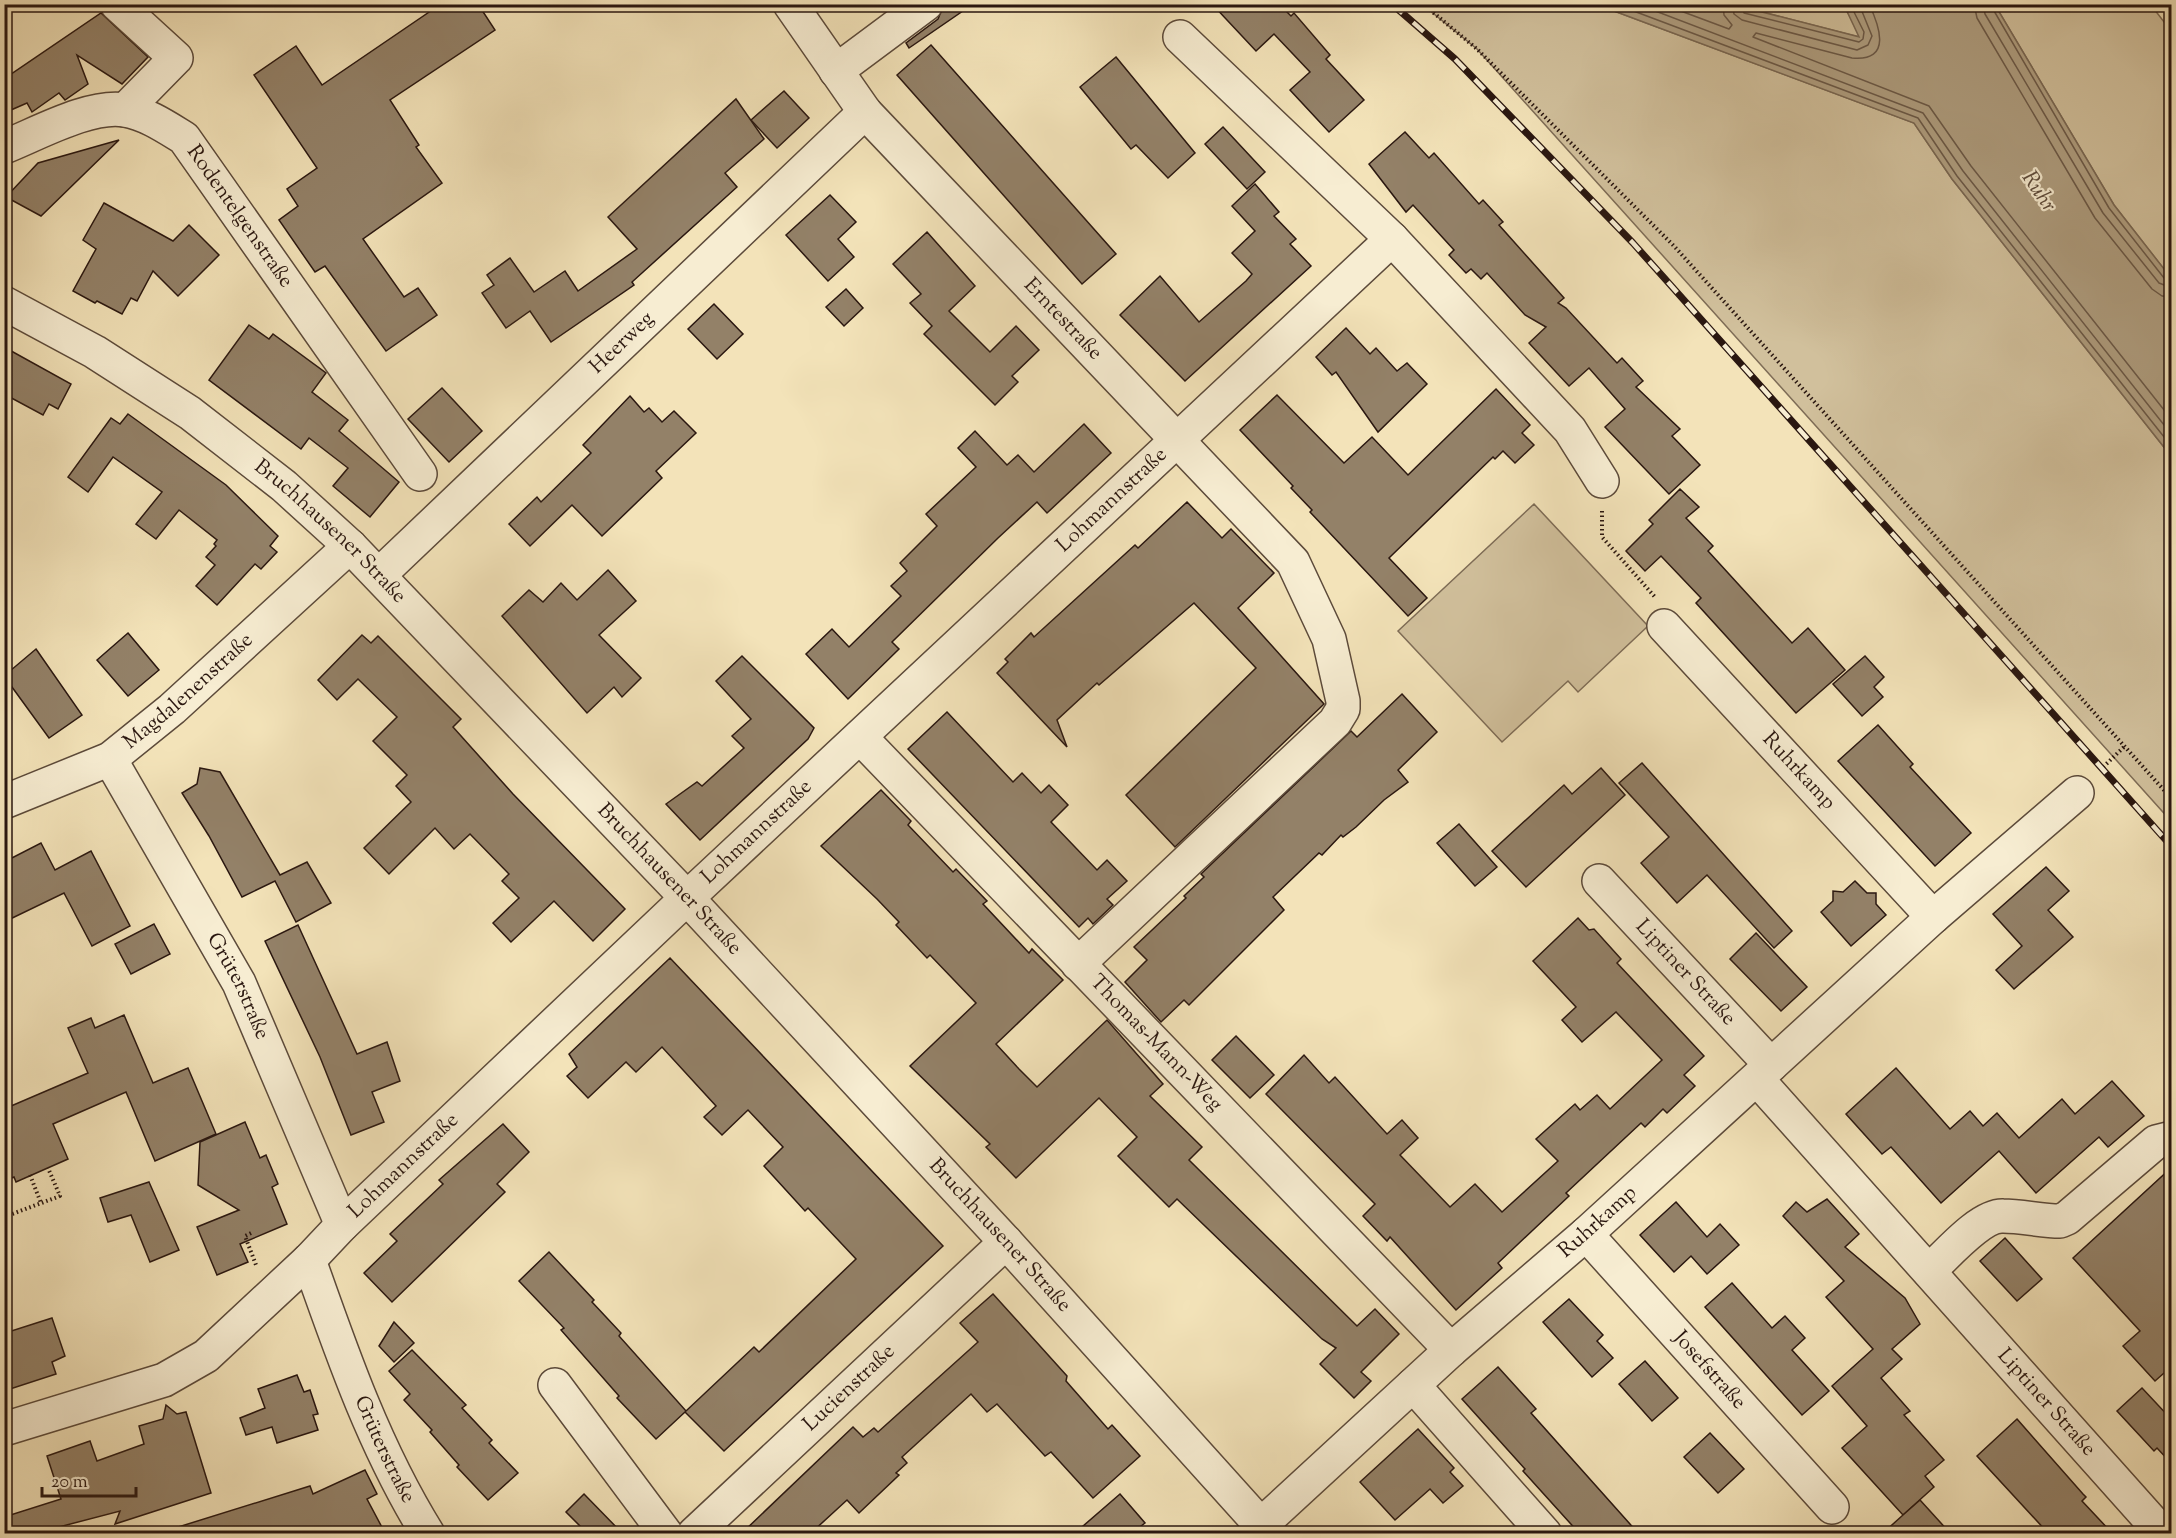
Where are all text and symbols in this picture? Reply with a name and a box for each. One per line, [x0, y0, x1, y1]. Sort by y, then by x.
street label: Rodentelgenstraße [179, 139, 300, 294]
water label: Ruhr [2013, 165, 2064, 219]
street label: Erntestraße [1016, 272, 1109, 367]
street label: Heerweg [583, 305, 661, 381]
street label: Lohmannstraße [1050, 441, 1174, 560]
street label: Bruchhausener Straße [247, 453, 413, 611]
street label: Magdalenenstraße [117, 626, 260, 757]
street label: Ruhrkamp [1755, 726, 1842, 817]
street label: Lohmannstraße [695, 773, 819, 892]
street label: Bruchhausener Straße [589, 797, 748, 962]
street label: Liptiner Straße [1628, 913, 1742, 1033]
street label: Grüterstraße [198, 927, 276, 1045]
street label: Thomas-Mann-Weg [1082, 968, 1229, 1119]
street label: Lohmannstraße [342, 1106, 466, 1226]
street label: Bruchhausener Straße [921, 1152, 1078, 1319]
street label: Ruhrkamp [1552, 1179, 1644, 1266]
street label: Josefstraße [1665, 1324, 1753, 1417]
street label: Lucienstraße [797, 1338, 902, 1439]
street label: Liptiner Straße [1990, 1342, 2102, 1463]
street label: Grüterstraße [346, 1391, 422, 1509]
scale bar [42, 1460, 136, 1498]
text: 20 m [51, 1470, 88, 1496]

